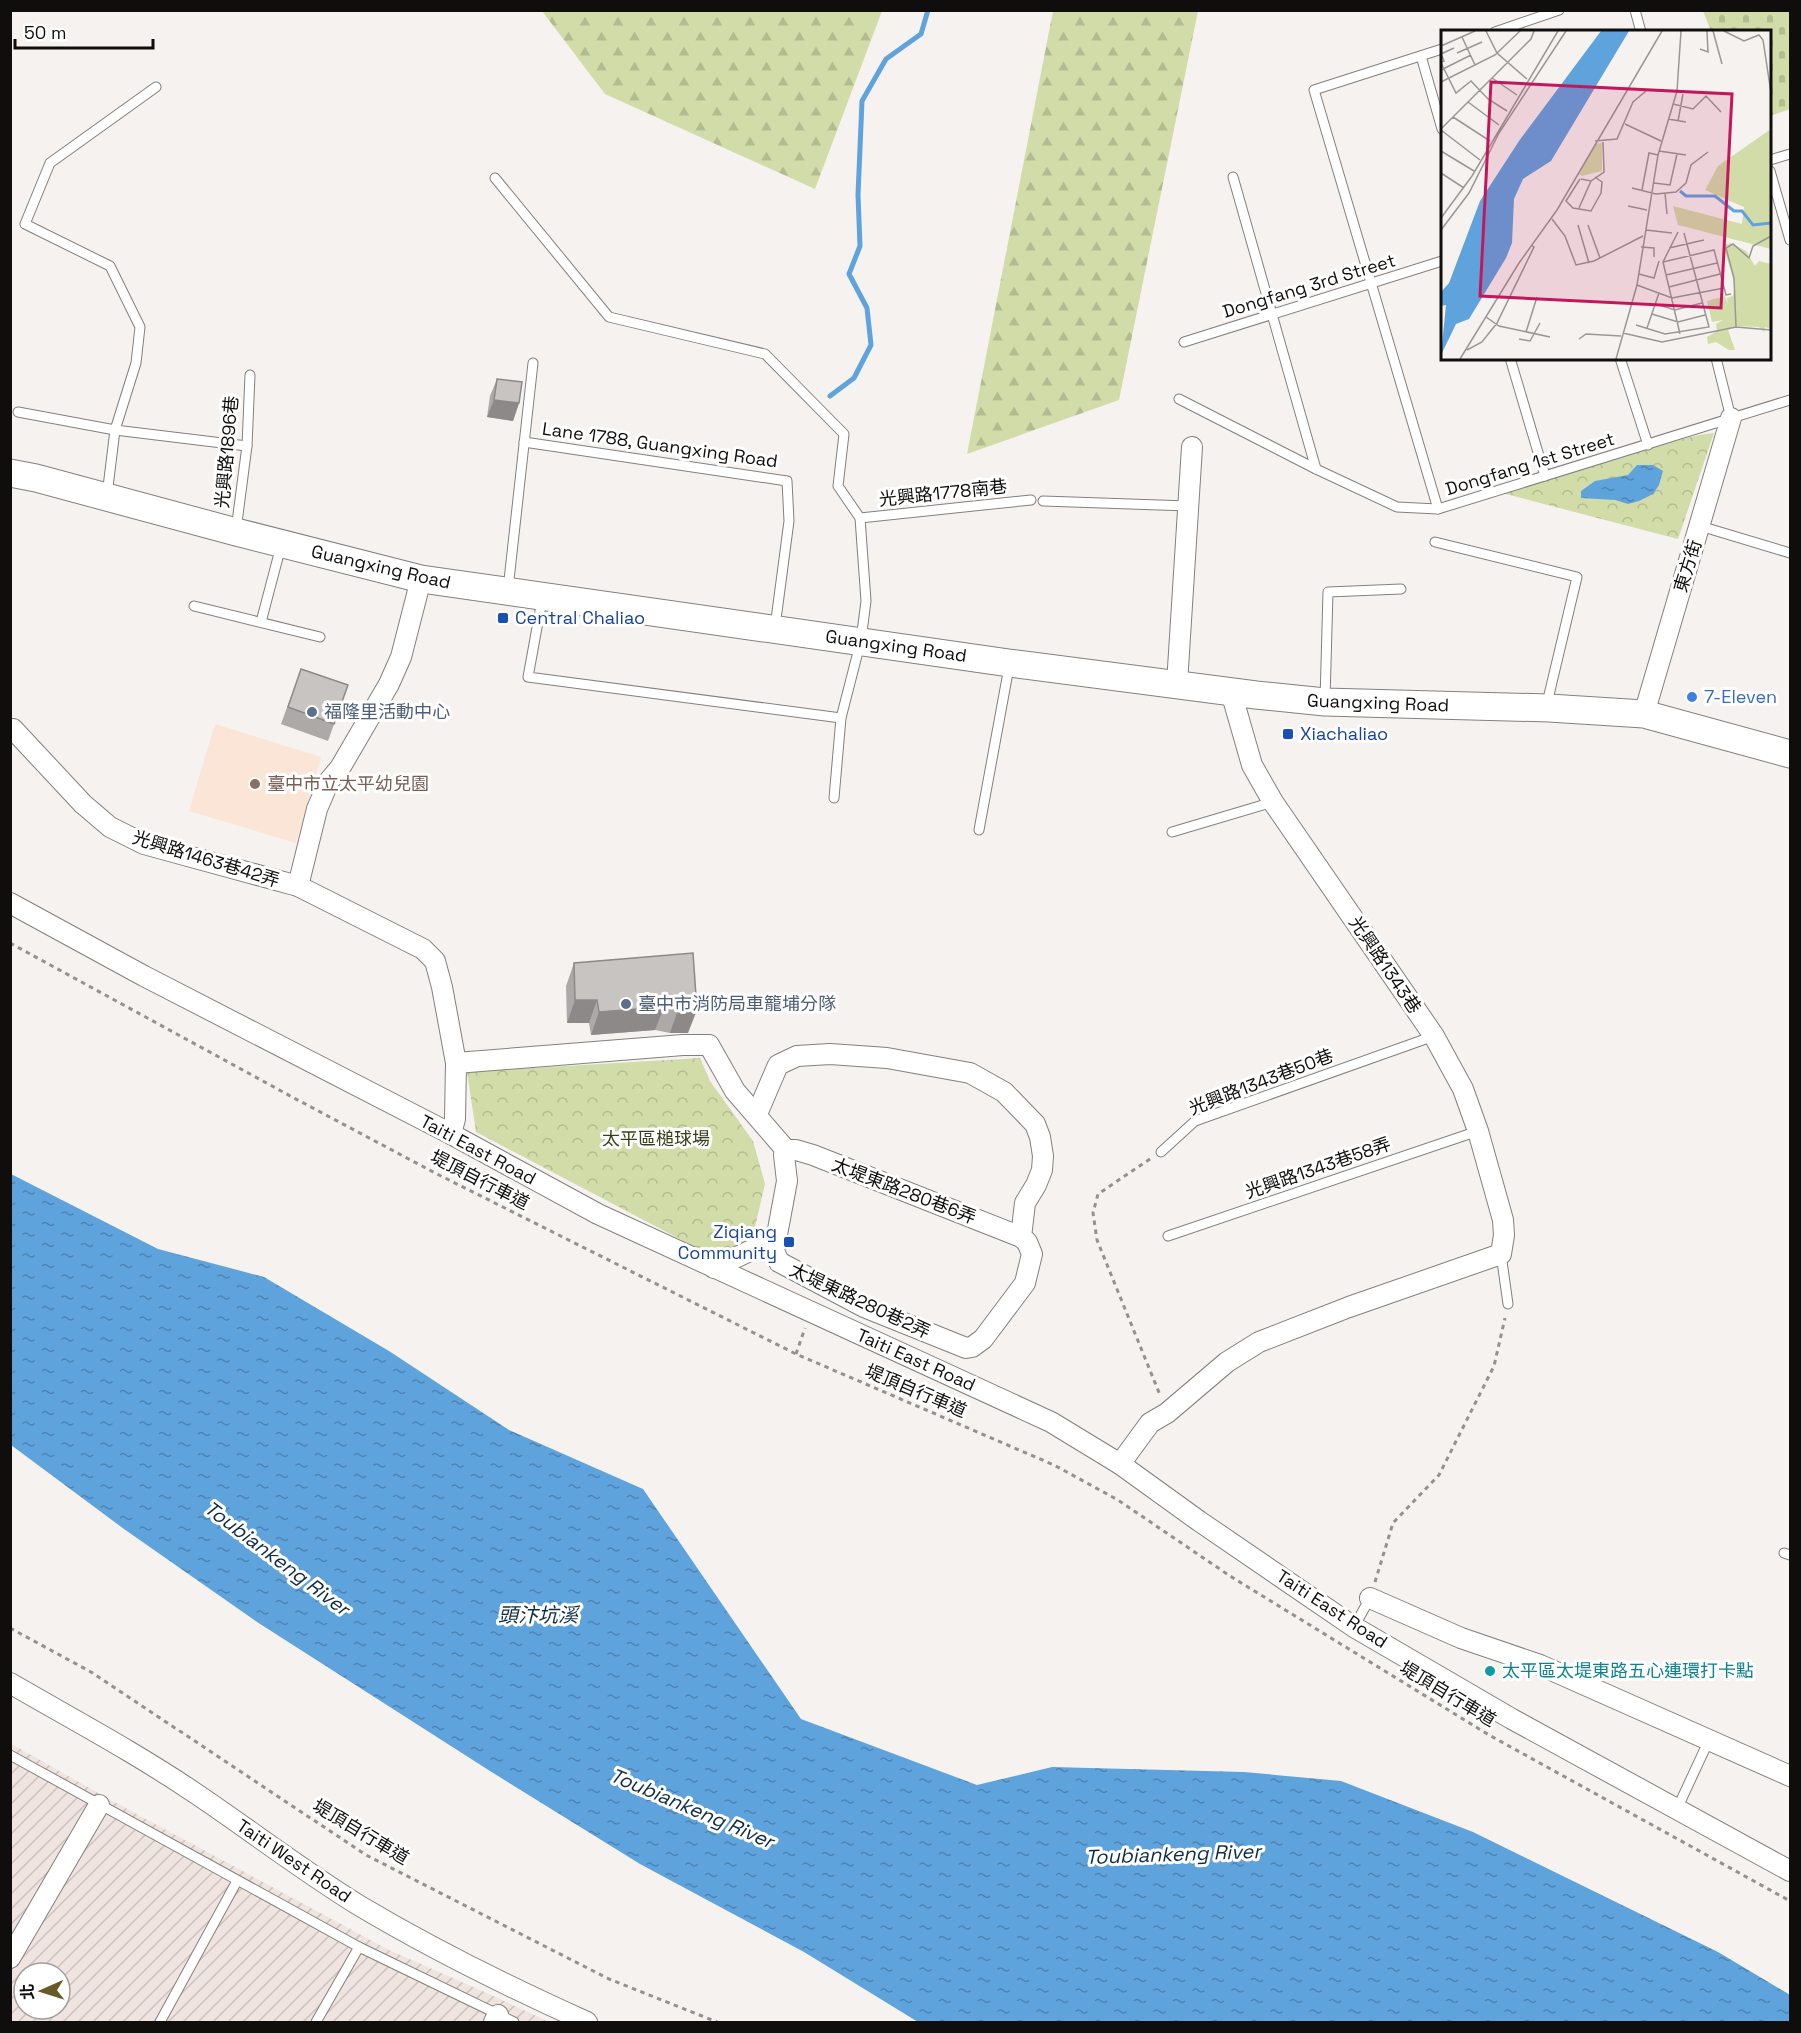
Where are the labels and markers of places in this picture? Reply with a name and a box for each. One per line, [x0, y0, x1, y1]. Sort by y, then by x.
place label: Central Chaliao [515, 606, 645, 629]
marker: Central Chaliao [496, 611, 510, 625]
place label: 7-Eleven [1704, 685, 1777, 708]
marker: 7-Eleven [1685, 690, 1699, 704]
place label: 福隆里活動中心 [324, 700, 450, 723]
marker: 福隆里活動中心 [305, 705, 319, 719]
place label: Xiachaliao [1300, 722, 1388, 745]
marker: Xiachaliao [1281, 727, 1295, 741]
place label: 臺中市立太平幼兒園 [267, 772, 429, 795]
marker: 臺中市立太平幼兒園 [248, 777, 262, 791]
place label: 臺中市消防局車籠埔分隊 [638, 992, 836, 1015]
marker: 臺中市消防局車籠埔分隊 [619, 997, 633, 1011]
place label: Ziqiang Community [678, 1220, 777, 1264]
marker: Ziqiang Community [782, 1235, 796, 1249]
place label: 太平區太堤東路五心連環打卡點 [1502, 1659, 1754, 1682]
marker: 太平區太堤東路五心連環打卡點 [1483, 1664, 1497, 1678]

